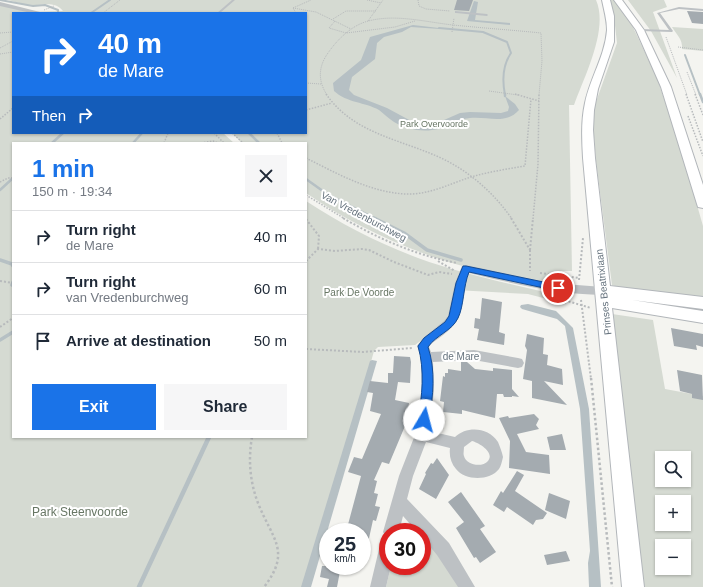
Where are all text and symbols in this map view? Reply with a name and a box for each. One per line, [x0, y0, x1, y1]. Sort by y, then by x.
icon: right [32, 28, 84, 80]
text: 40 m [98, 28, 162, 59]
text: de Mare [98, 61, 164, 81]
icon: right [74, 104, 96, 126]
text: Then [32, 107, 66, 124]
park label: Park Overvoorde [400, 119, 468, 129]
text: 1 min [32, 155, 95, 182]
button: close [245, 155, 287, 197]
text: 150 m · 19:34 [32, 184, 112, 199]
street label: Van Vredenburchweg [319, 189, 408, 244]
text: Turn right [66, 221, 136, 238]
icon: right [32, 226, 54, 248]
text: 40 m [254, 228, 287, 245]
text: de Mare [66, 238, 114, 253]
street label: Prinses Beatrixlaan [594, 249, 613, 335]
pin [541, 271, 575, 305]
text: Turn right [66, 273, 136, 290]
icon: arrive [547, 277, 569, 299]
icon: right [32, 278, 54, 300]
text: 60 m [254, 280, 287, 297]
park label: Park De Voorde [324, 287, 395, 298]
text: van Vredenburchweg [66, 290, 188, 305]
icon: arrive [32, 330, 54, 352]
text: Arrive at destination [66, 332, 211, 349]
text: 50 m [254, 332, 287, 349]
street label: de Mare [443, 351, 480, 362]
button: Exit [32, 384, 156, 430]
button: Share [164, 384, 287, 430]
position arrow [403, 399, 445, 441]
map controls [655, 451, 691, 575]
button: search [655, 451, 691, 487]
button: + [655, 495, 691, 531]
park label: Park Steenvoorde [32, 505, 128, 519]
speed limit sign: 30 [379, 523, 431, 575]
text: 25 [334, 533, 356, 555]
button: − [655, 539, 691, 575]
text: km/h [334, 553, 356, 564]

